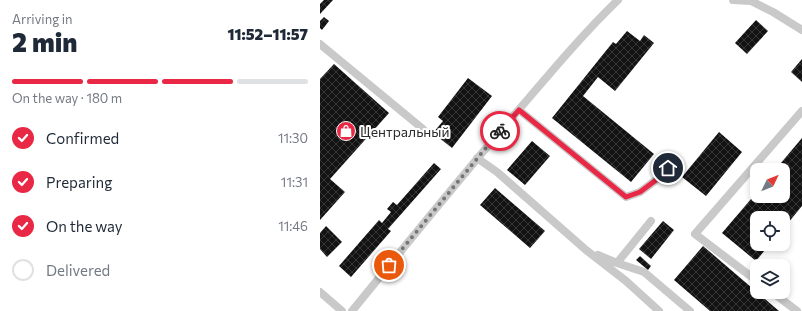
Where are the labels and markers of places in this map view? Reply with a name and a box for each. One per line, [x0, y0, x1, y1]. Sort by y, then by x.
shop icon: Центральный [335, 120, 357, 142]
place label: Центральный [360, 123, 450, 140]
pin [651, 151, 685, 185]
pin [372, 248, 406, 282]

